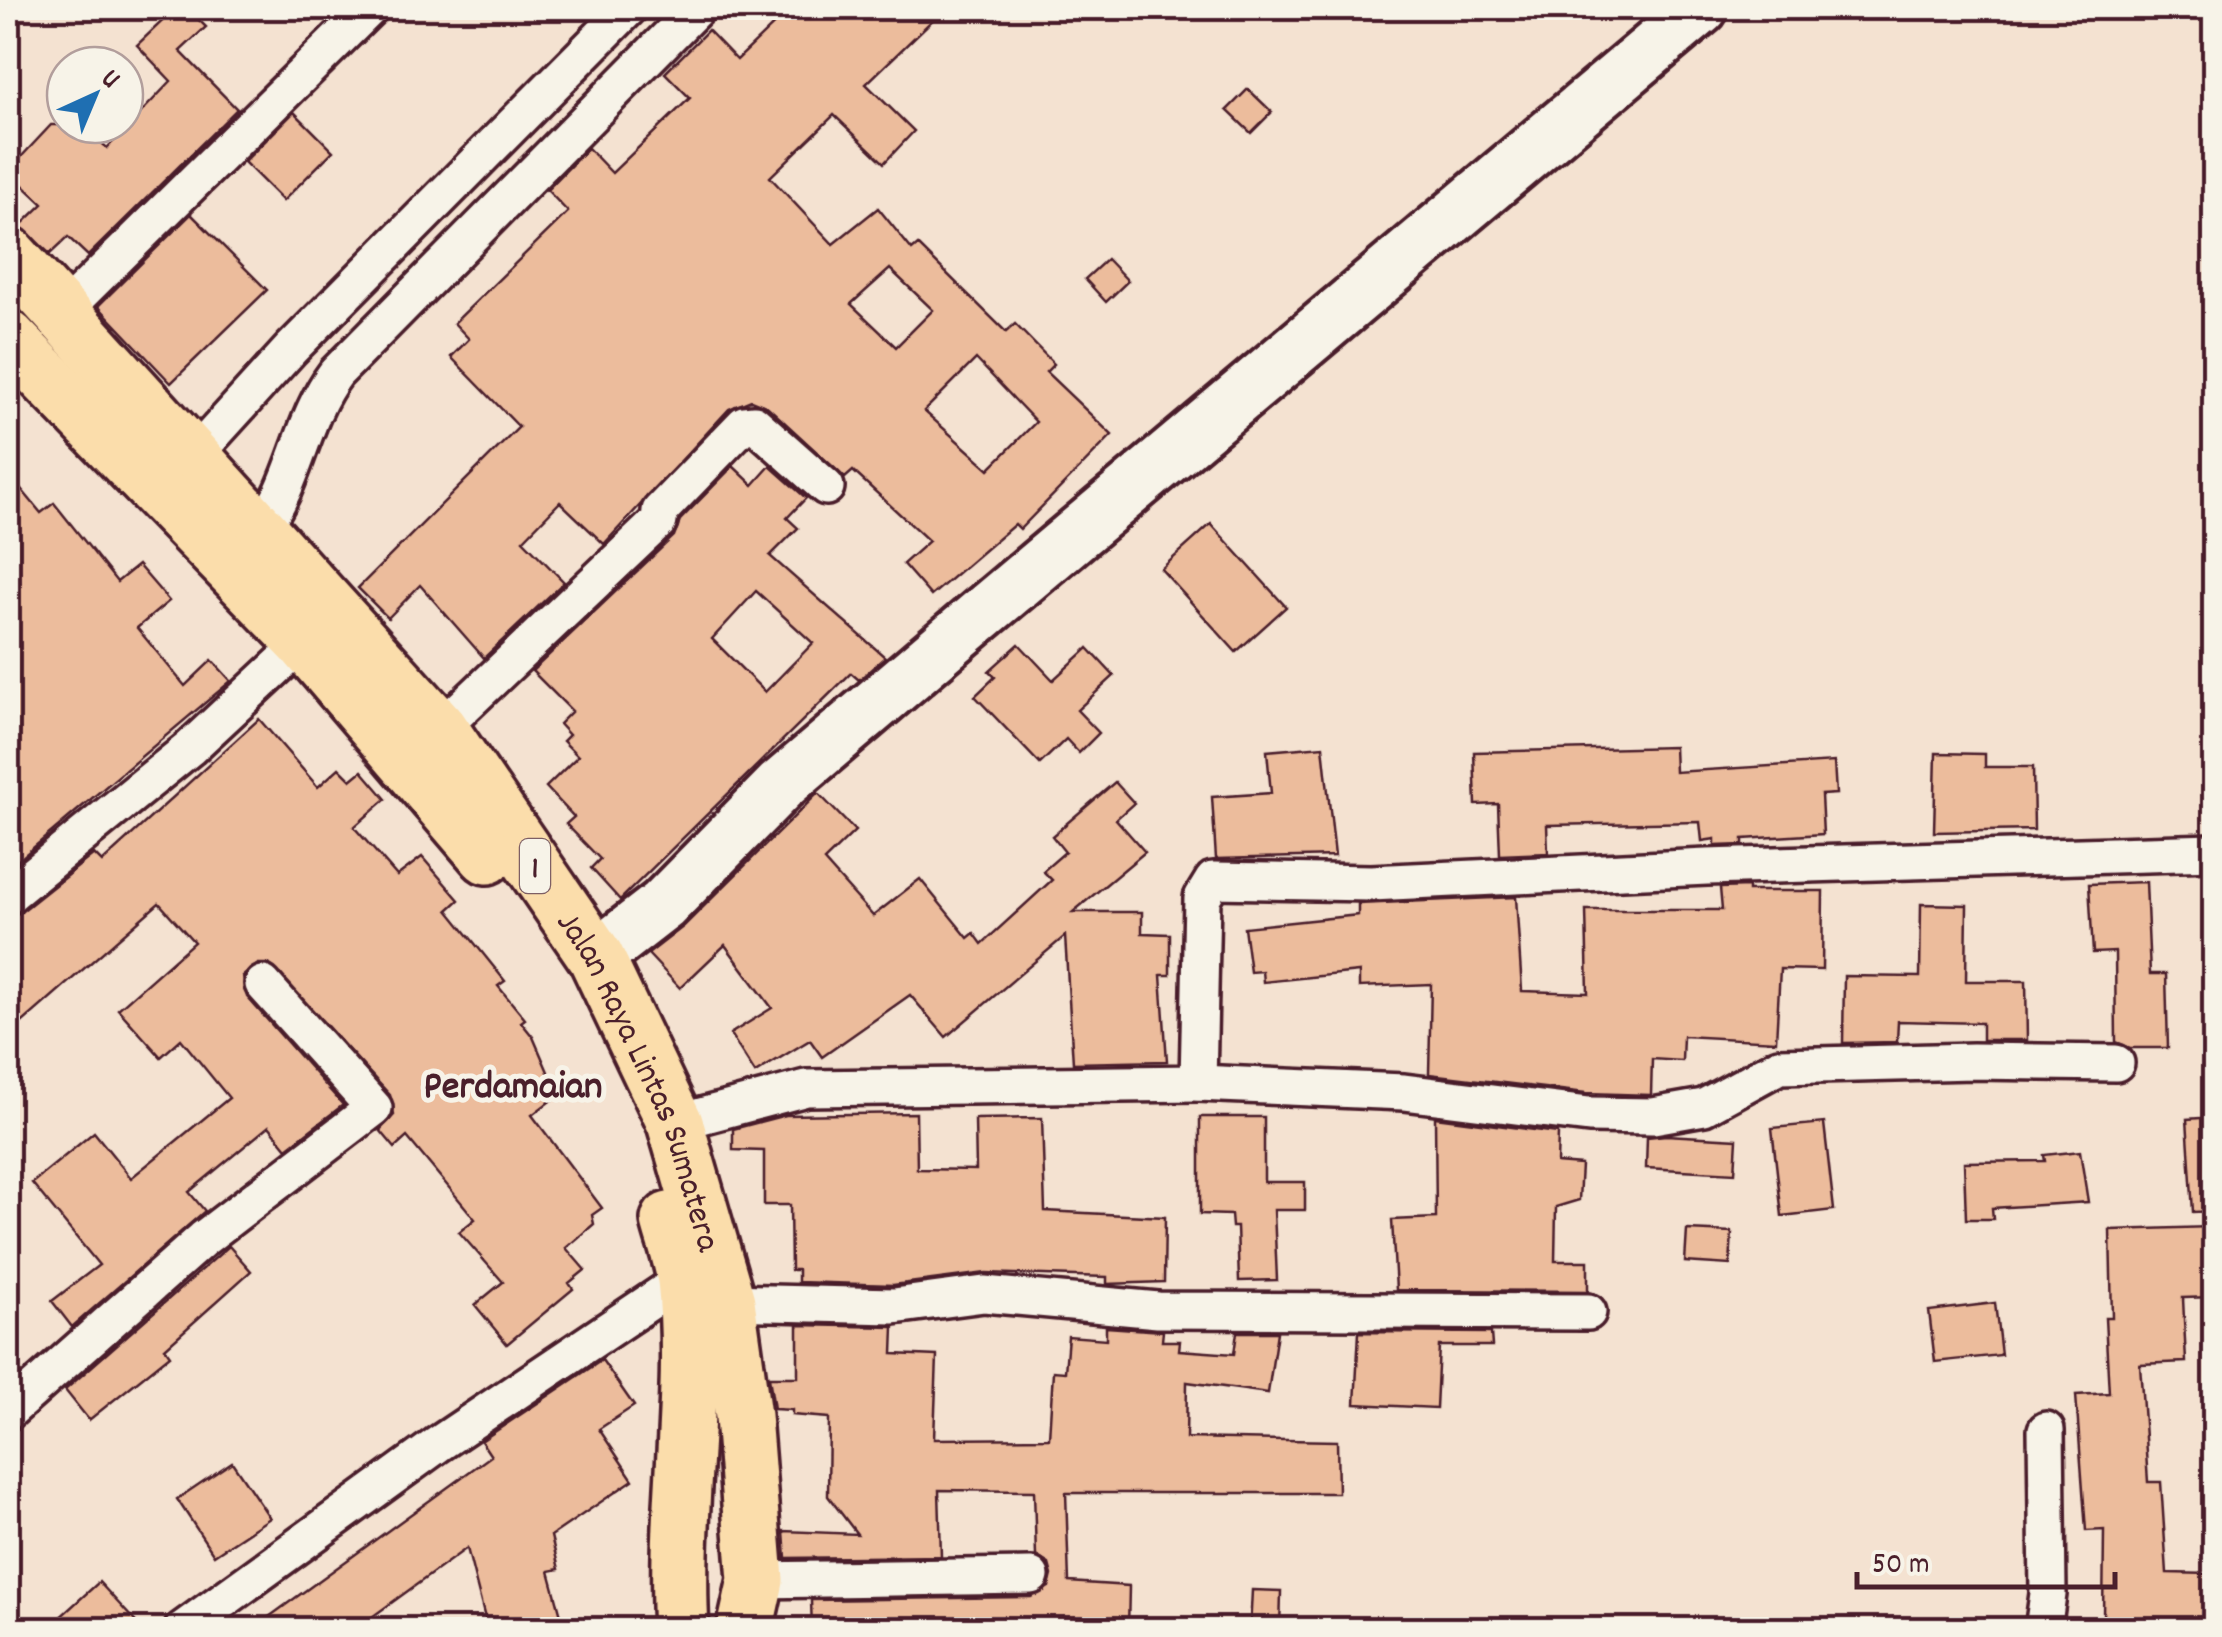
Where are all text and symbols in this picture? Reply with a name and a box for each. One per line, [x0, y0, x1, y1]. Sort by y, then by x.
north arrow [45, 45, 145, 145]
text: U [90, 62, 128, 100]
road number: 1 [520, 839, 550, 893]
street label: Jalan Raya Lintas Sumatera [542, 903, 731, 1259]
district label: Perdamaian [424, 1061, 602, 1118]
scale bar [1857, 1527, 2114, 1589]
text: 50 m [1872, 1545, 1930, 1588]

